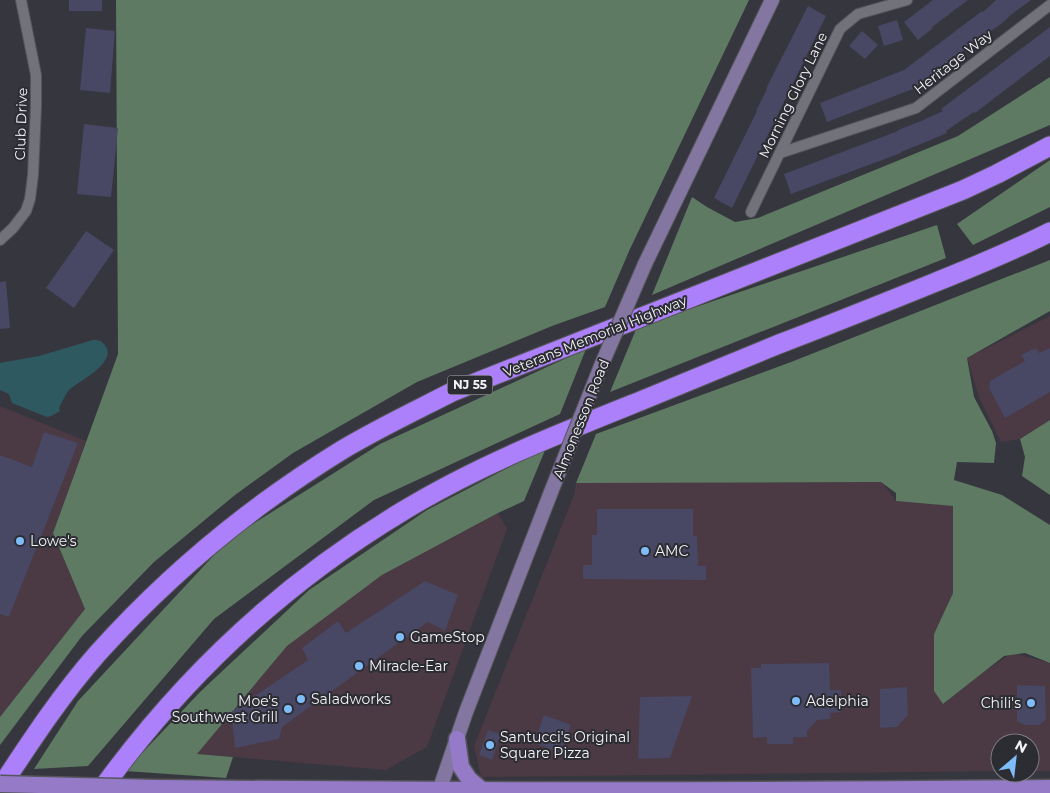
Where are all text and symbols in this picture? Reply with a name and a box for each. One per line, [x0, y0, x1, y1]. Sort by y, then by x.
street label: Heritage Way [910, 25, 996, 98]
street label: Morning Glory Lane [755, 29, 831, 161]
street label: Club Drive [11, 87, 31, 161]
street label: Veterans Memorial Highway [500, 291, 690, 381]
street label: Almonesson Road [549, 356, 613, 482]
road number: NJ 55 [448, 376, 492, 394]
place label: Lowe's [30, 532, 77, 550]
marker: Lowe's [14, 535, 26, 547]
place label: AMC [655, 542, 688, 560]
marker: AMC [639, 545, 651, 557]
place label: GameStop [410, 628, 485, 646]
marker: GameStop [394, 631, 406, 643]
place label: Miracle-Ear [369, 657, 448, 675]
marker: Miracle-Ear [353, 660, 365, 672]
place label: Saladworks [311, 690, 391, 708]
place label: Moe's Southwest Grill [172, 692, 278, 726]
place label: Adelphia [806, 692, 869, 710]
marker: Saladworks [295, 693, 307, 705]
place label: Chili's [981, 694, 1021, 712]
marker: Adelphia [790, 695, 802, 707]
marker: Chili's [1025, 697, 1037, 709]
marker: Moe's Southwest Grill [282, 703, 294, 715]
place label: Santucci's Original Square Pizza [500, 728, 630, 762]
north arrow [990, 733, 1040, 783]
text: N [1012, 736, 1030, 757]
marker: Santucci's Original Square Pizza [484, 739, 496, 751]

